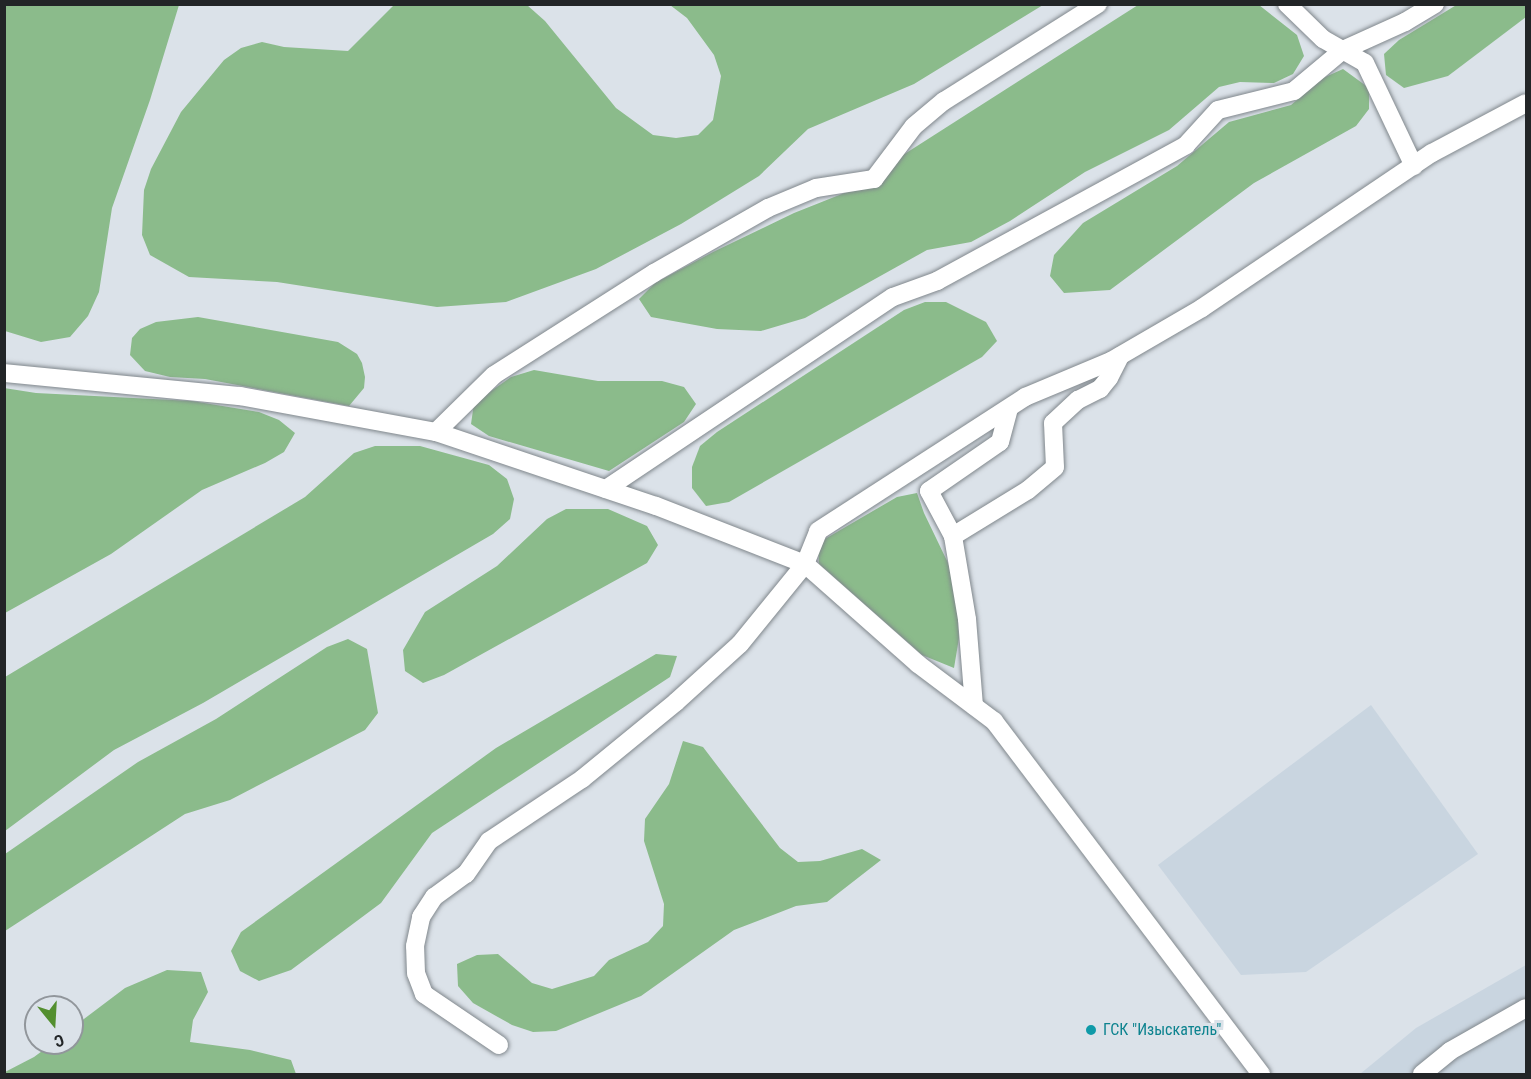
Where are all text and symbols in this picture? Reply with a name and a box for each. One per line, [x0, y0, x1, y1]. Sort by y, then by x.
north arrow [24, 995, 84, 1055]
place label: ГСК "Изыскатель" [1103, 1020, 1221, 1040]
marker: ГСК "Изыскатель" [1084, 1023, 1098, 1037]
text: С [52, 1030, 66, 1051]

